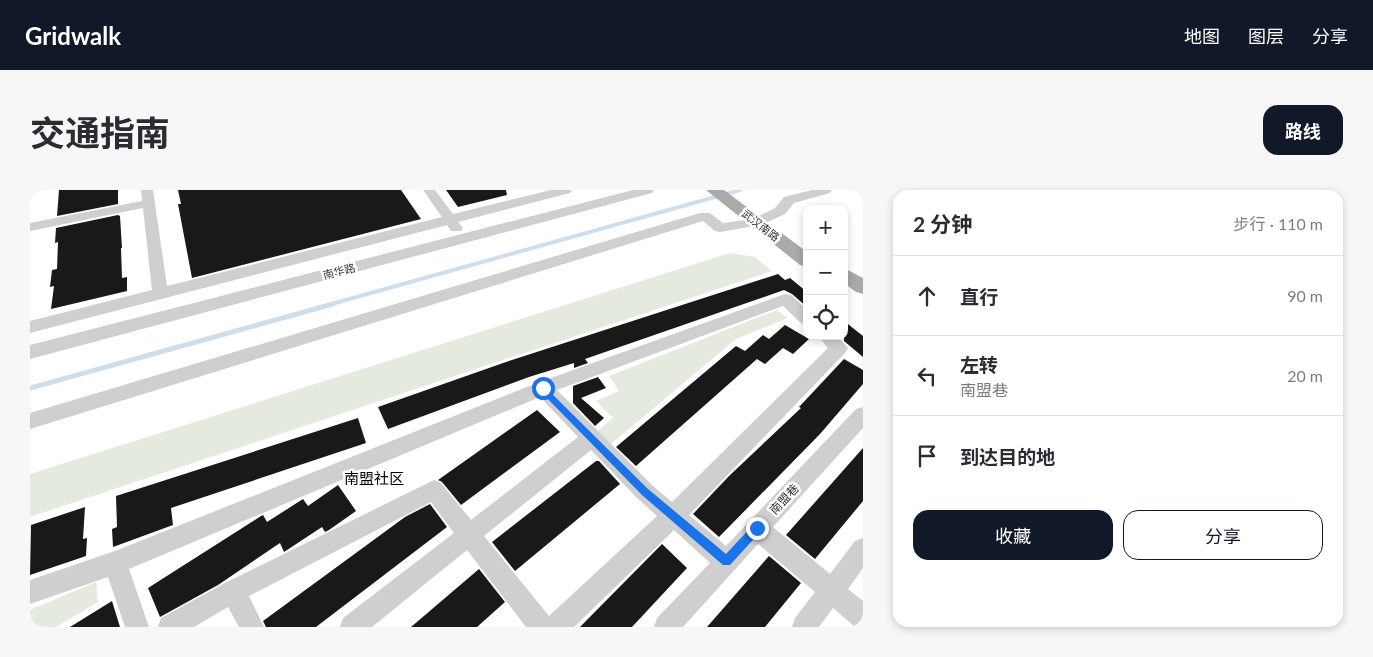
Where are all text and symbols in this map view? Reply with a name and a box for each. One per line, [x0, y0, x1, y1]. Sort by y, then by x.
text: Gridwalk [25, 21, 121, 50]
text: 地图 [1184, 25, 1220, 47]
text: 图层 [1248, 25, 1284, 47]
text: 分享 [1312, 25, 1348, 47]
button: 路线 [1263, 105, 1343, 155]
text: 交通指南 [30, 111, 170, 153]
map controls [803, 205, 848, 340]
button: + [803, 205, 848, 250]
street label: 武汉南路 [740, 206, 782, 244]
text: 2 分钟 [913, 211, 972, 236]
text: 步行 · 110 m [1234, 214, 1323, 233]
button: − [803, 250, 848, 295]
street label: 南华路 [321, 260, 357, 282]
icon: ahead [913, 282, 941, 310]
text: 直行 [960, 285, 998, 308]
text: 90 m [1287, 286, 1323, 305]
button: locate [803, 295, 848, 340]
text: 左转 [960, 353, 998, 376]
icon: left [913, 362, 941, 390]
text: 20 m [1287, 366, 1323, 385]
route start [532, 377, 555, 400]
text: 南盟巷 [960, 380, 1008, 399]
icon: arrive [913, 442, 941, 470]
text: 到达目的地 [960, 445, 1055, 468]
district label: 南盟社区 [344, 469, 404, 487]
street label: 南盟巷 [766, 481, 802, 517]
button: 收藏 [913, 510, 1113, 560]
button: 分享 [1123, 510, 1323, 560]
route end [746, 517, 769, 540]

